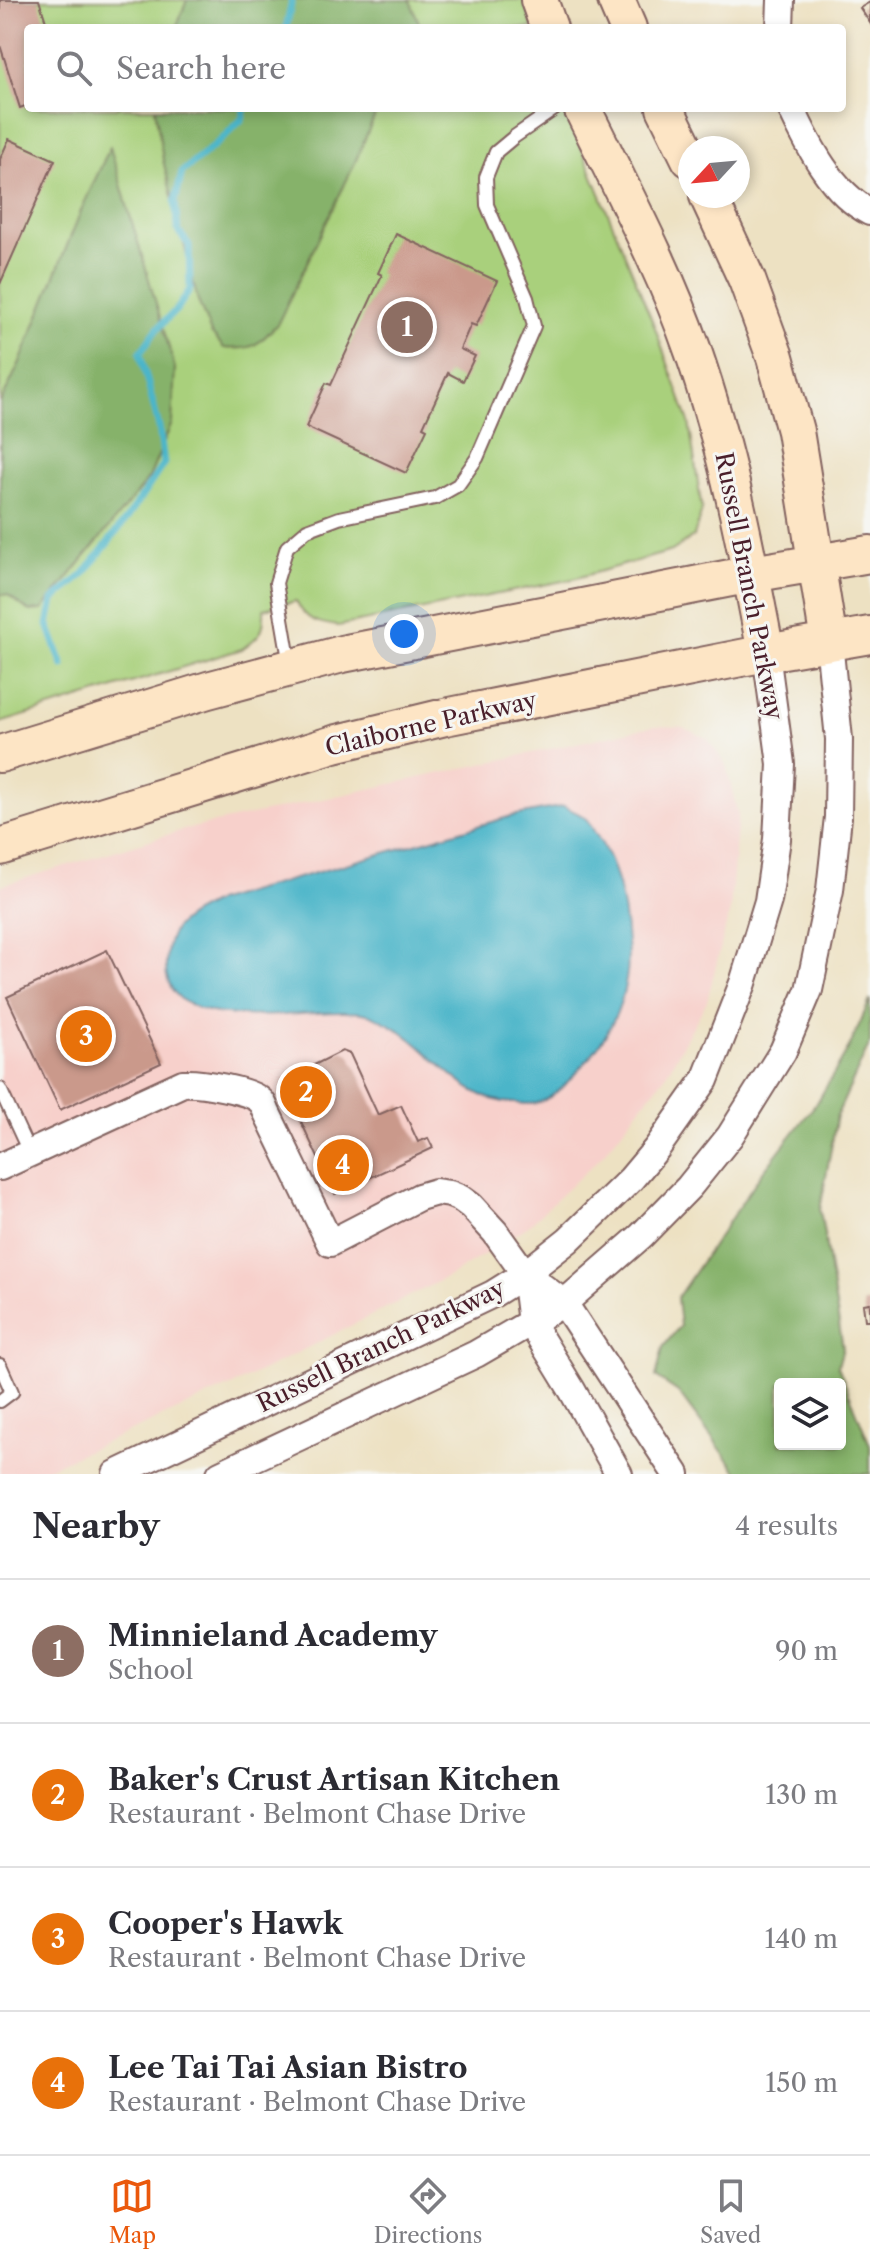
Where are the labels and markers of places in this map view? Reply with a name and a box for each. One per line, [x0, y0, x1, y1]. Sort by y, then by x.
pin: 1 [381, 297, 433, 357]
pin: 3 [60, 1006, 112, 1066]
pin: 2 [280, 1062, 332, 1122]
pin: 4 [317, 1135, 369, 1195]

